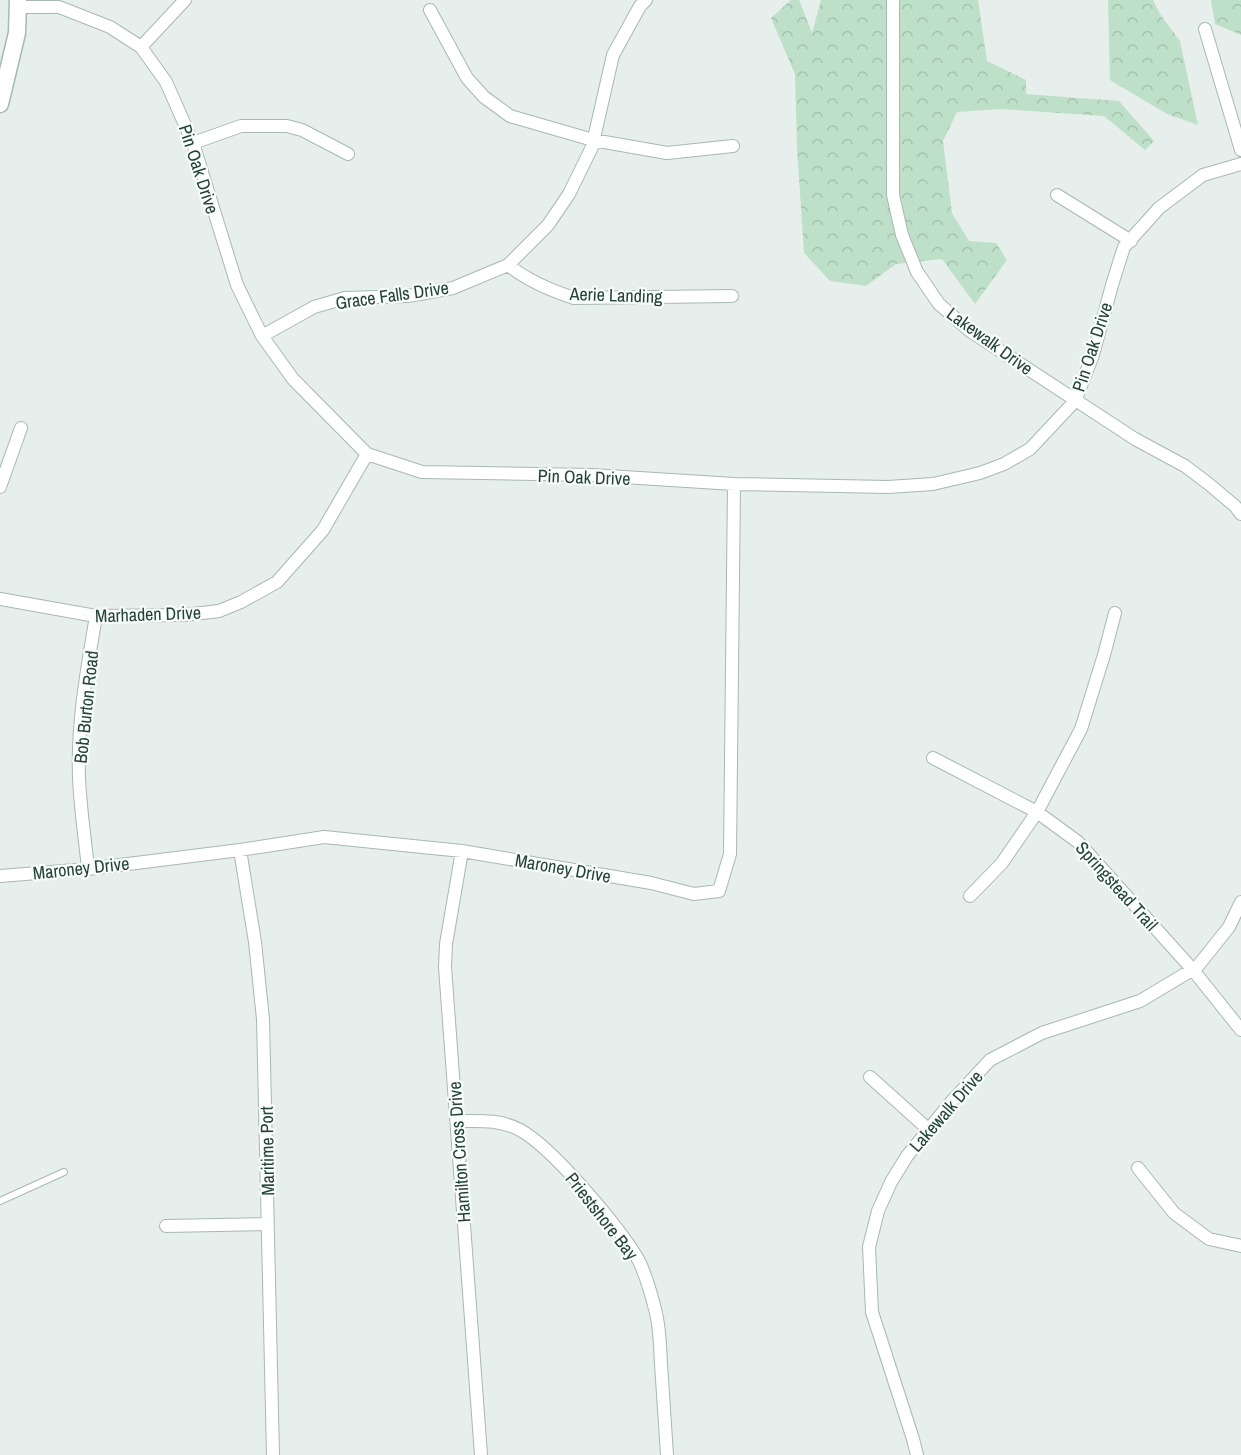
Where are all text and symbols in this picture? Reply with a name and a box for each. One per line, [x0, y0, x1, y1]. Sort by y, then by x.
street label: Pin Oak Drive [173, 121, 225, 217]
street label: Grace Falls Drive [334, 275, 450, 315]
street label: Aerie Landing [568, 281, 664, 309]
street label: Pin Oak Drive [1066, 299, 1118, 395]
street label: Lakewalk Drive [942, 301, 1038, 381]
street label: Pin Oak Drive [537, 463, 631, 491]
street label: Marhaden Drive [95, 600, 201, 628]
street label: Bob Burton Road [68, 649, 104, 765]
street label: Springstead Trail [1070, 836, 1164, 936]
street label: Maroney Drive [513, 847, 613, 889]
street label: Maroney Drive [32, 851, 130, 885]
street label: Lakewalk Drive [903, 1065, 989, 1157]
street label: Hamilton Cross Drive [442, 1081, 476, 1223]
street label: Maritime Port [254, 1106, 280, 1196]
street label: Priestshore Bay [560, 1167, 645, 1266]

